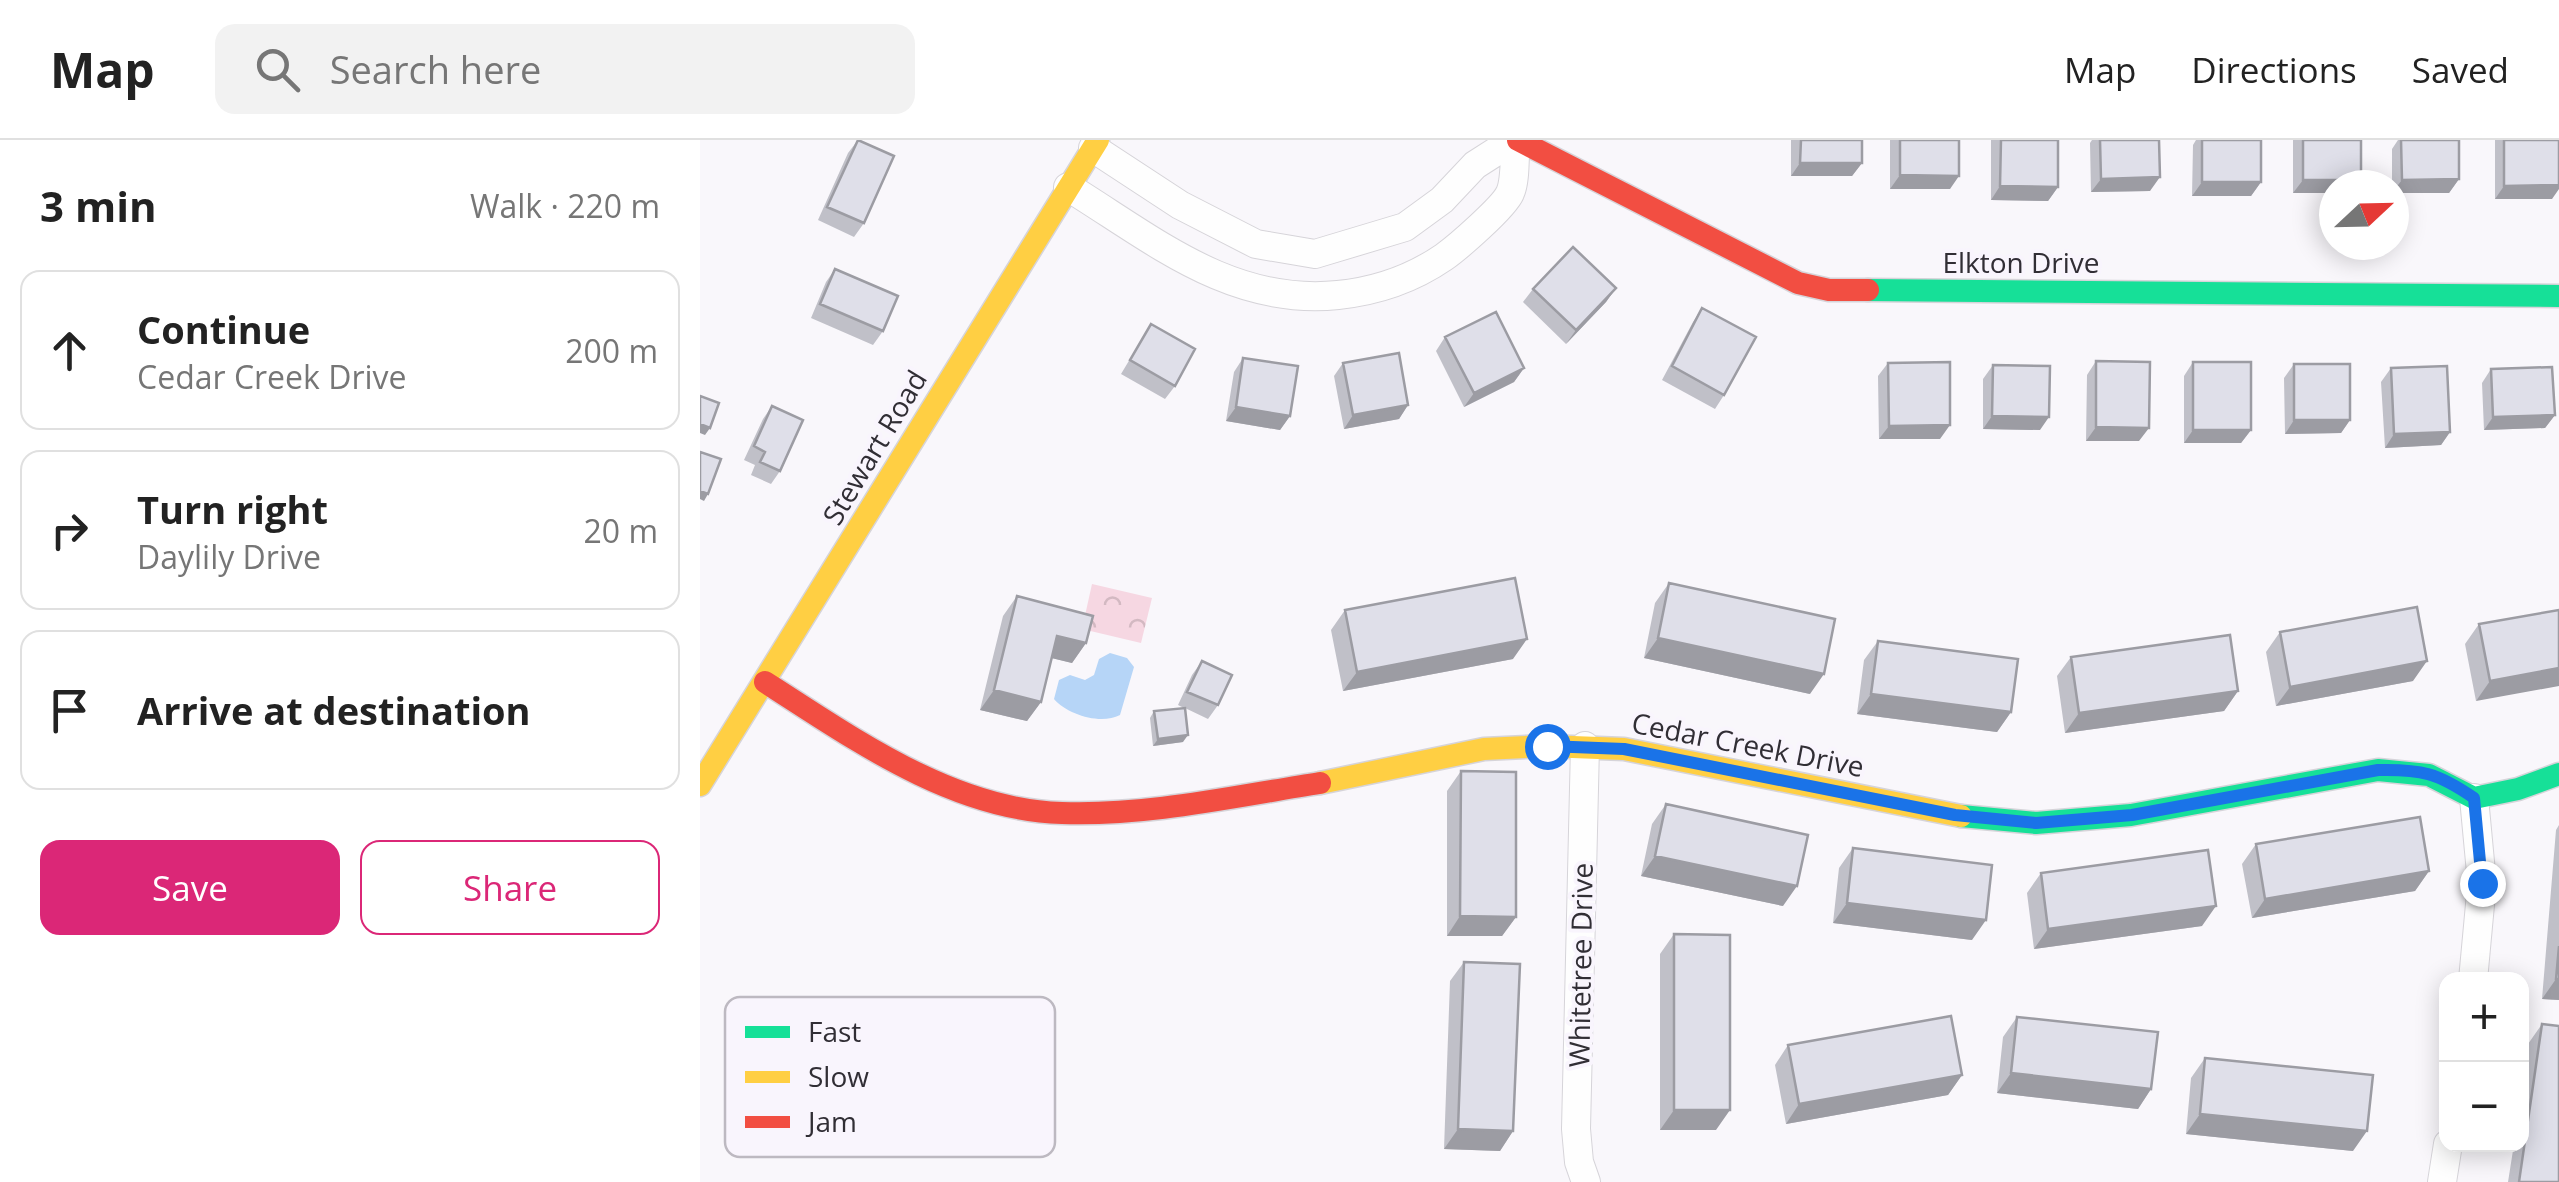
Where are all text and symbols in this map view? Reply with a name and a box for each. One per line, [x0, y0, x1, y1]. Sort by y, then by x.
search box [215, 24, 915, 114]
text: Map [50, 37, 155, 102]
icon: search [250, 42, 305, 97]
text: Search here [330, 43, 541, 95]
text: Map [2064, 46, 2136, 93]
text: Directions [2191, 46, 2357, 93]
text: Saved [2412, 46, 2509, 93]
north arrow [2319, 170, 2409, 260]
text: 3 min [40, 177, 157, 234]
text: Walk · 220 m [470, 184, 660, 227]
street label: Elkton Drive [1942, 243, 2100, 281]
text: Continue [137, 303, 310, 355]
icon: ahead [42, 323, 97, 378]
text: 200 m [565, 329, 658, 372]
text: Cedar Creek Drive [137, 355, 407, 398]
street label: Stewart Road [813, 363, 935, 531]
text: Turn right [137, 483, 328, 535]
icon: right [42, 503, 97, 558]
text: 20 m [583, 509, 658, 552]
text: Daylily Drive [137, 535, 321, 578]
icon: arrive [42, 683, 97, 738]
text: Arrive at destination [137, 684, 531, 736]
street label: Cedar Creek Drive [1629, 703, 1867, 785]
route start [1525, 724, 1571, 770]
button: Save [40, 840, 340, 935]
button: Share [360, 840, 660, 935]
route end [2460, 861, 2506, 907]
street label: Whitetree Drive [1559, 862, 1601, 1068]
map controls [2439, 972, 2529, 1152]
button: + [2439, 972, 2529, 1062]
legend [725, 997, 1055, 1157]
text: Fast [808, 1012, 861, 1050]
text: Slow [808, 1057, 869, 1095]
button: − [2439, 1062, 2529, 1152]
text: Jam [805, 1102, 857, 1140]

